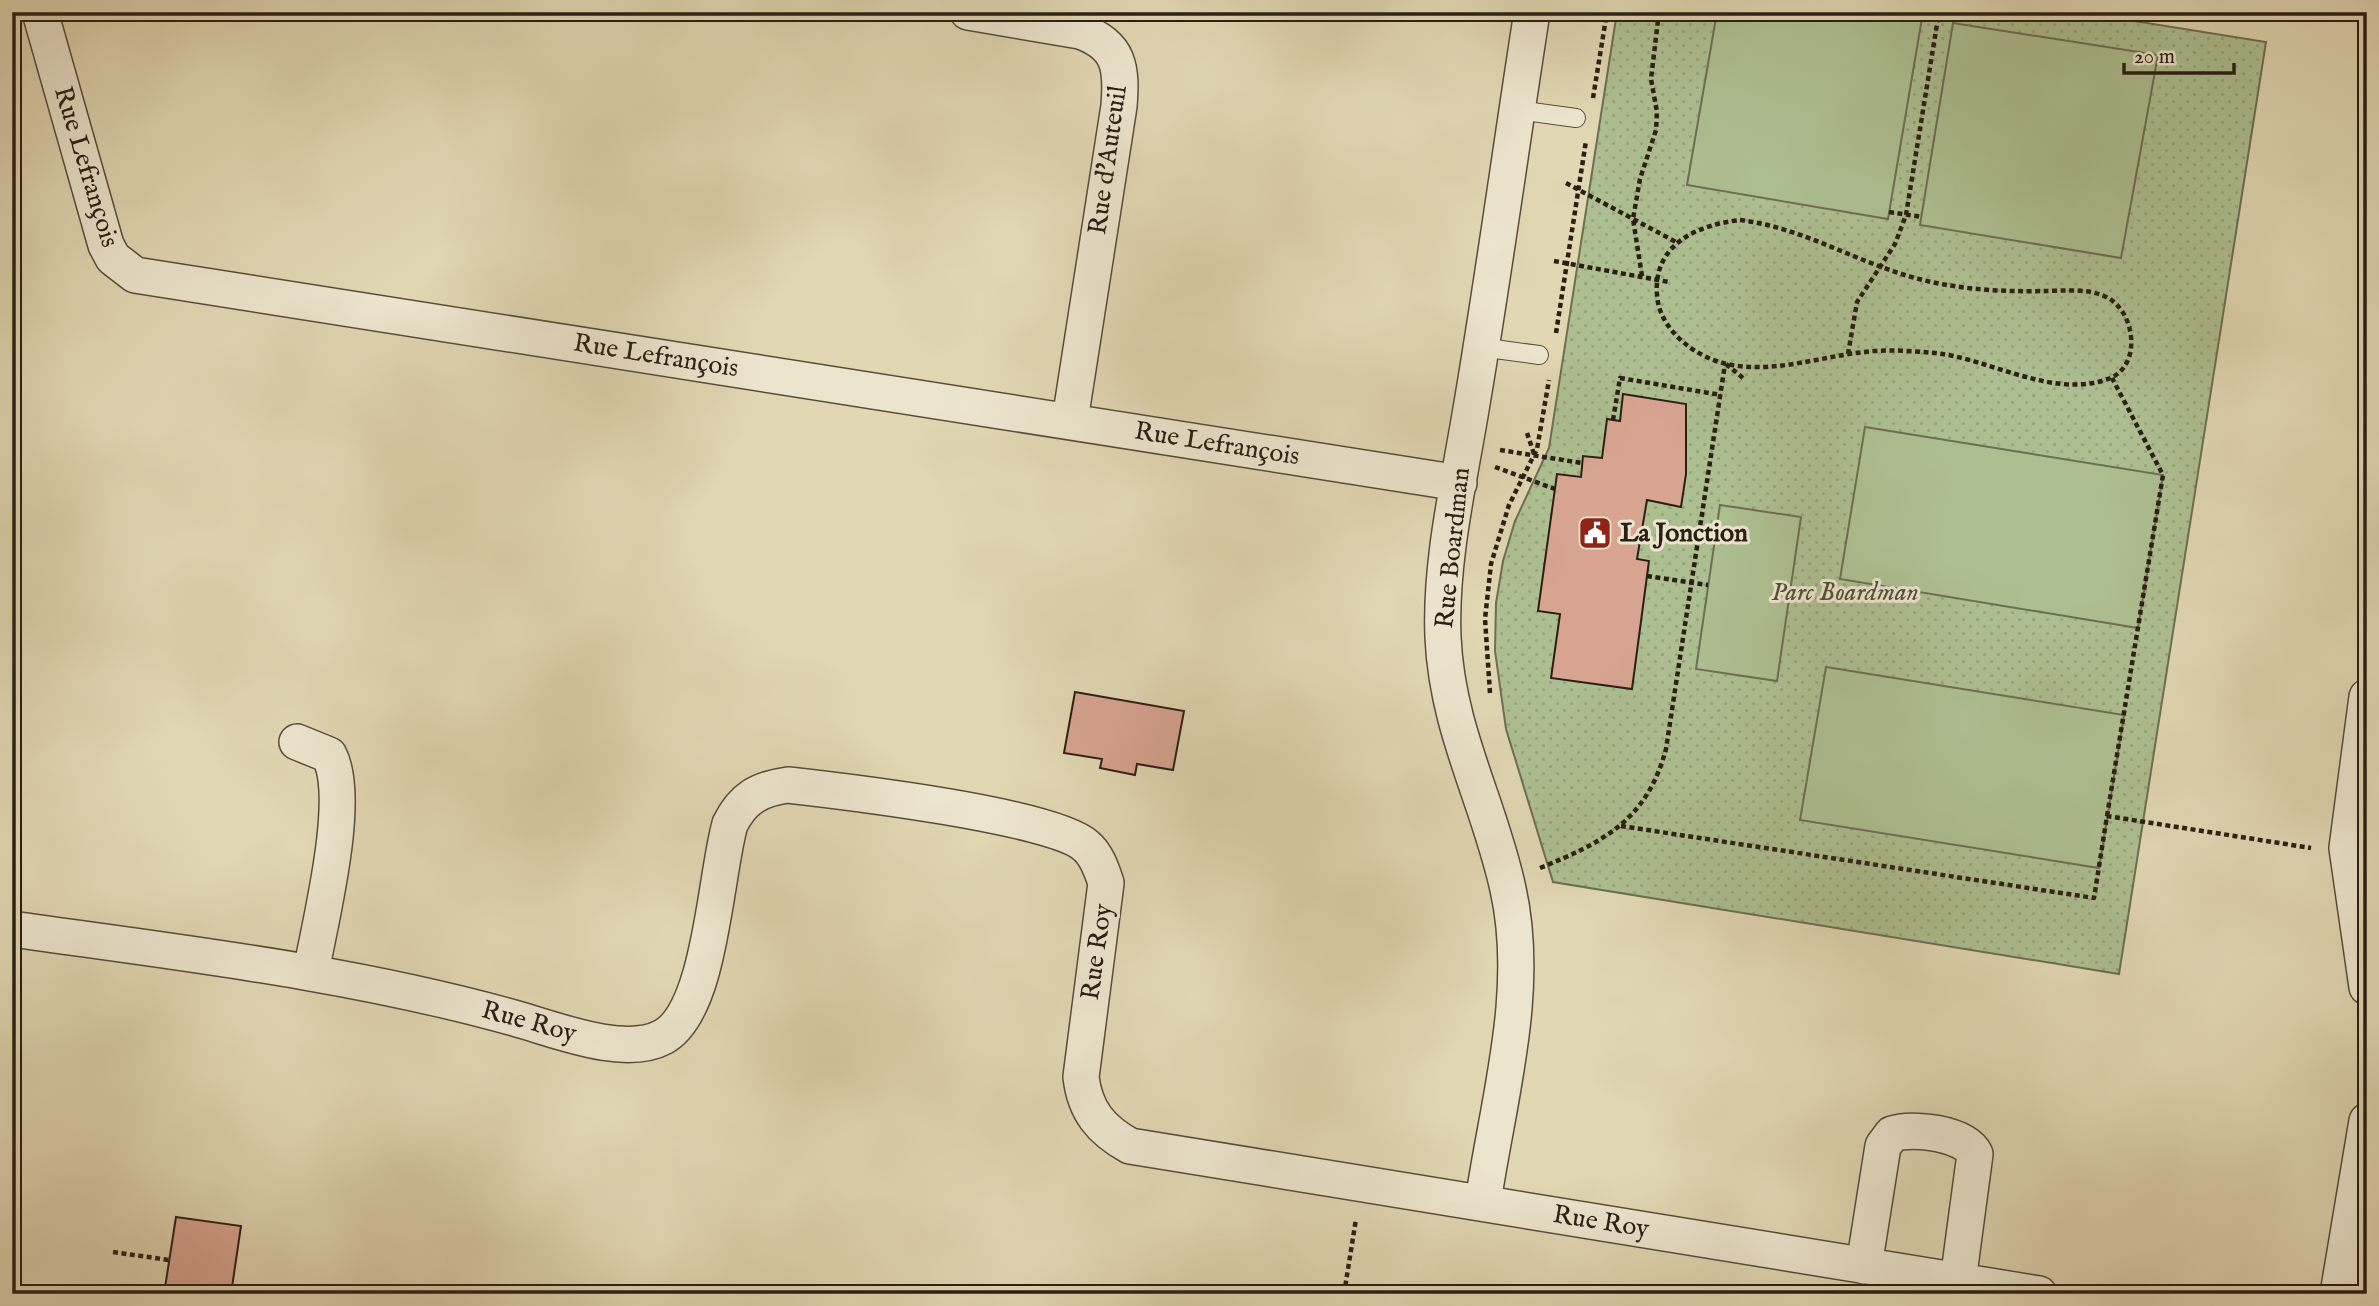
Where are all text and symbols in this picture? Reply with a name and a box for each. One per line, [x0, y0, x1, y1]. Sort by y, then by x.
scale bar [2124, 32, 2234, 76]
text: 20 m [2134, 44, 2175, 71]
street label: Rue d'Auteuil [1081, 82, 1135, 237]
street label: Rue Lefrançois [46, 83, 126, 251]
street label: Rue Lefrançois [571, 327, 741, 385]
street label: Rue Lefrançois [1132, 415, 1302, 473]
street label: Rue Boardman [1428, 466, 1478, 630]
public building icon: La Jonction [1576, 514, 1614, 552]
place label: La Jonction [1620, 517, 1748, 550]
park label: Parc Boardman [1771, 576, 1919, 609]
street label: Rue Roy [1074, 901, 1120, 1002]
street label: Rue Roy [478, 994, 580, 1051]
street label: Rue Roy [1551, 1198, 1652, 1246]

